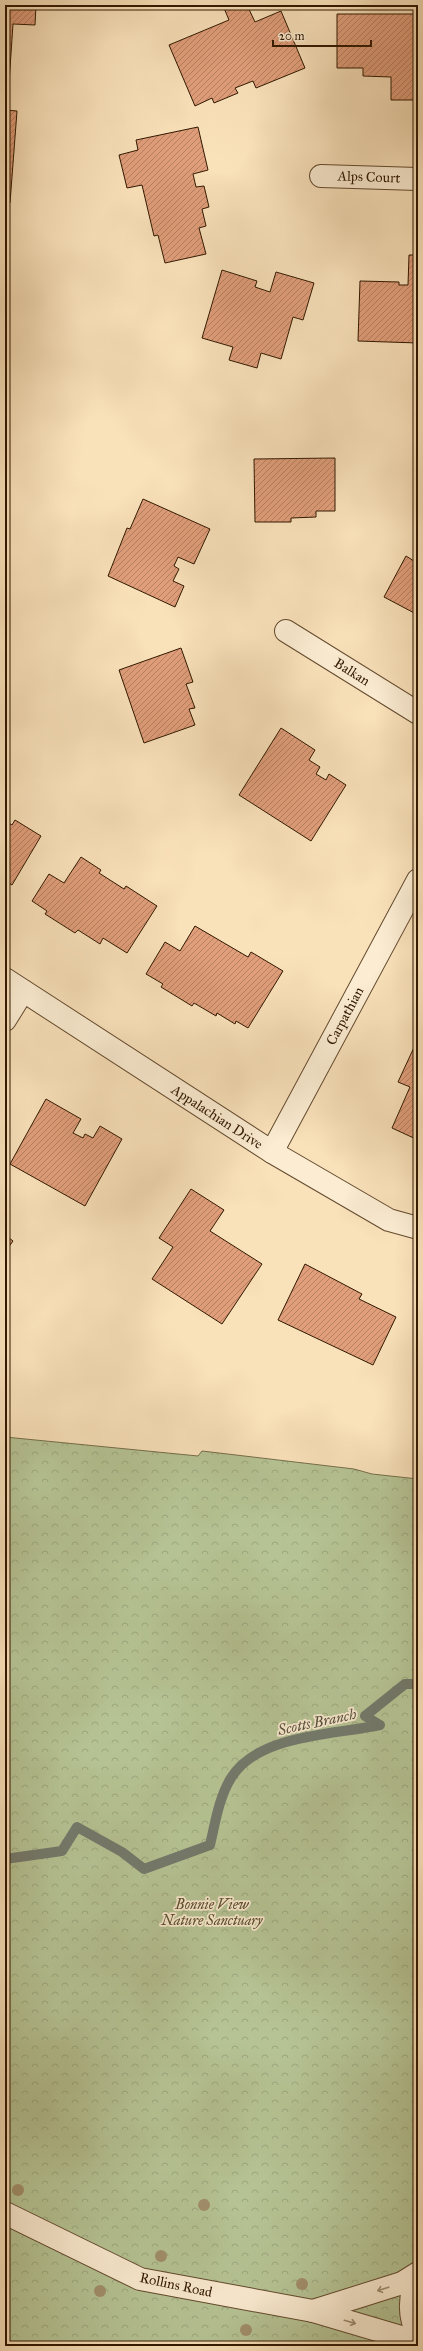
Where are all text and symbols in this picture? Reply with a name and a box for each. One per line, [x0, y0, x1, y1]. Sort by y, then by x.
scale bar [273, 22, 371, 48]
text: 20 m [279, 29, 305, 43]
street label: Alps Court [336, 167, 401, 187]
street label: Balkan [331, 654, 373, 690]
street label: Carpathian [323, 984, 368, 1048]
street label: Appalachian Drive [167, 1081, 266, 1153]
water label: Scotts Branch [275, 1705, 359, 1739]
park label: Bonnie View Nature Sanctuary [161, 1896, 263, 1929]
street label: Rollins Road [138, 2269, 214, 2301]
one-way arrow [377, 2286, 390, 2293]
one-way arrow [343, 2319, 356, 2326]

